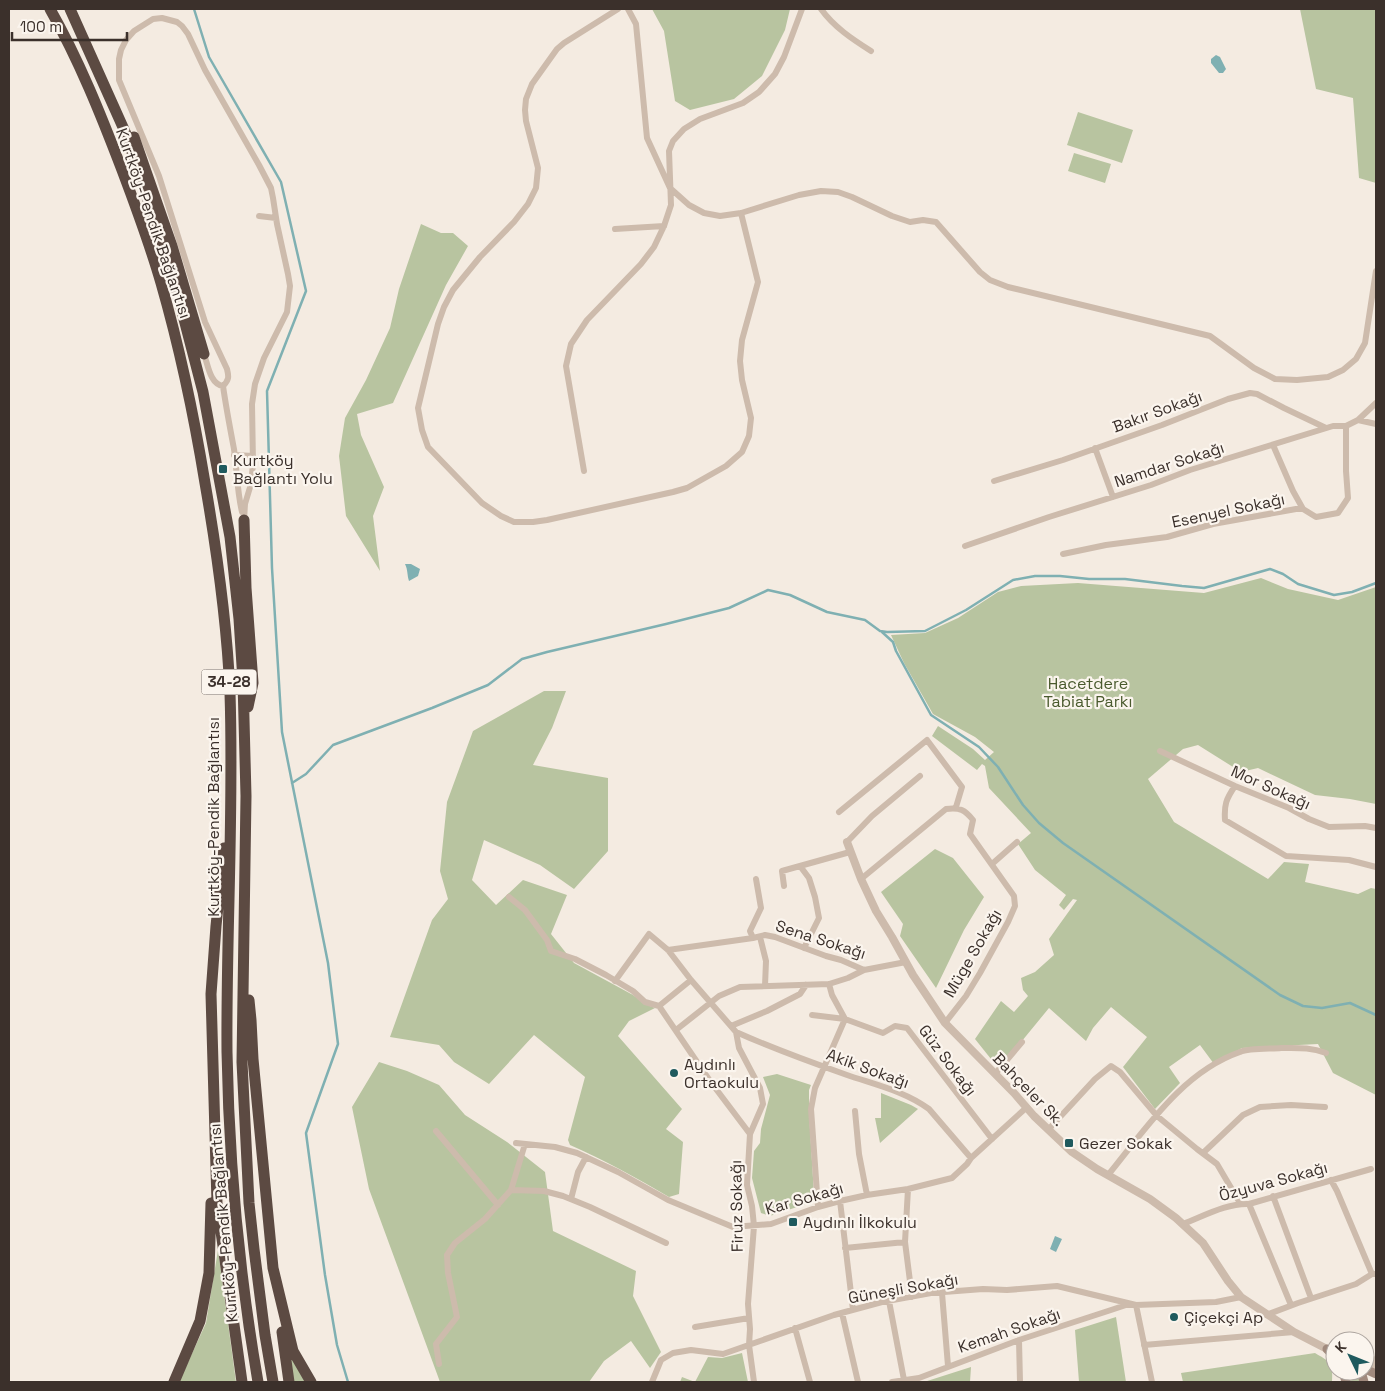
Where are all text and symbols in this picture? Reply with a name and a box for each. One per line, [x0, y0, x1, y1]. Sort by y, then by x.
scale bar [12, 10, 128, 42]
text: 100 m [20, 17, 62, 36]
street label: Kurtköy-Pendik Bağlantısı [111, 125, 196, 321]
street label: Bakır Sokağı [1110, 386, 1205, 437]
street label: Namdar Sokağı [1111, 437, 1227, 492]
place label: Kurtköy Bağlantı Yolu [233, 450, 333, 489]
marker: Kurtköy Bağlantı Yolu [217, 463, 229, 475]
street label: Esenyel Sokağı [1170, 488, 1287, 533]
road number: 34-28 [202, 670, 256, 694]
park label: Hacetdere Tabiat Parkı [1044, 673, 1132, 712]
street label: Kurtköy-Pendik Bağlantısı [203, 717, 224, 917]
street label: Mor Sokağı [1228, 761, 1314, 814]
street label: Müge Sokağı [939, 905, 1006, 1001]
street label: Sena Sokağı [773, 915, 869, 964]
street label: Güz Sokağı [914, 1020, 981, 1100]
street label: Akik Sokağı [824, 1044, 912, 1093]
street label: Bahçeler Sk. [988, 1048, 1069, 1131]
place label: Aydınlı Ortaokulu [684, 1054, 759, 1093]
marker: Aydınlı Ortaokulu [668, 1067, 680, 1079]
street label: Kurtköy-Pendik Bağlantısı [204, 1123, 243, 1323]
place label: Gezer Sokak [1079, 1133, 1173, 1154]
marker: Gezer Sokak [1063, 1137, 1075, 1149]
street label: Özyuva Sokağı [1217, 1157, 1330, 1206]
street label: Firuz Sokağı [725, 1160, 748, 1252]
street label: Kar Sokağı [763, 1177, 846, 1220]
place label: Aydınlı İlkokulu [803, 1212, 917, 1233]
marker: Aydınlı İlkokulu [787, 1216, 799, 1228]
street label: Güneşli Sokağı [846, 1268, 960, 1308]
street label: Kemah Sokağı [955, 1303, 1063, 1358]
place label: Çiçekçi Ap [1184, 1307, 1263, 1328]
marker: Çiçekçi Ap [1168, 1311, 1180, 1323]
north arrow [1325, 1331, 1375, 1381]
text: K [1331, 1338, 1350, 1356]

